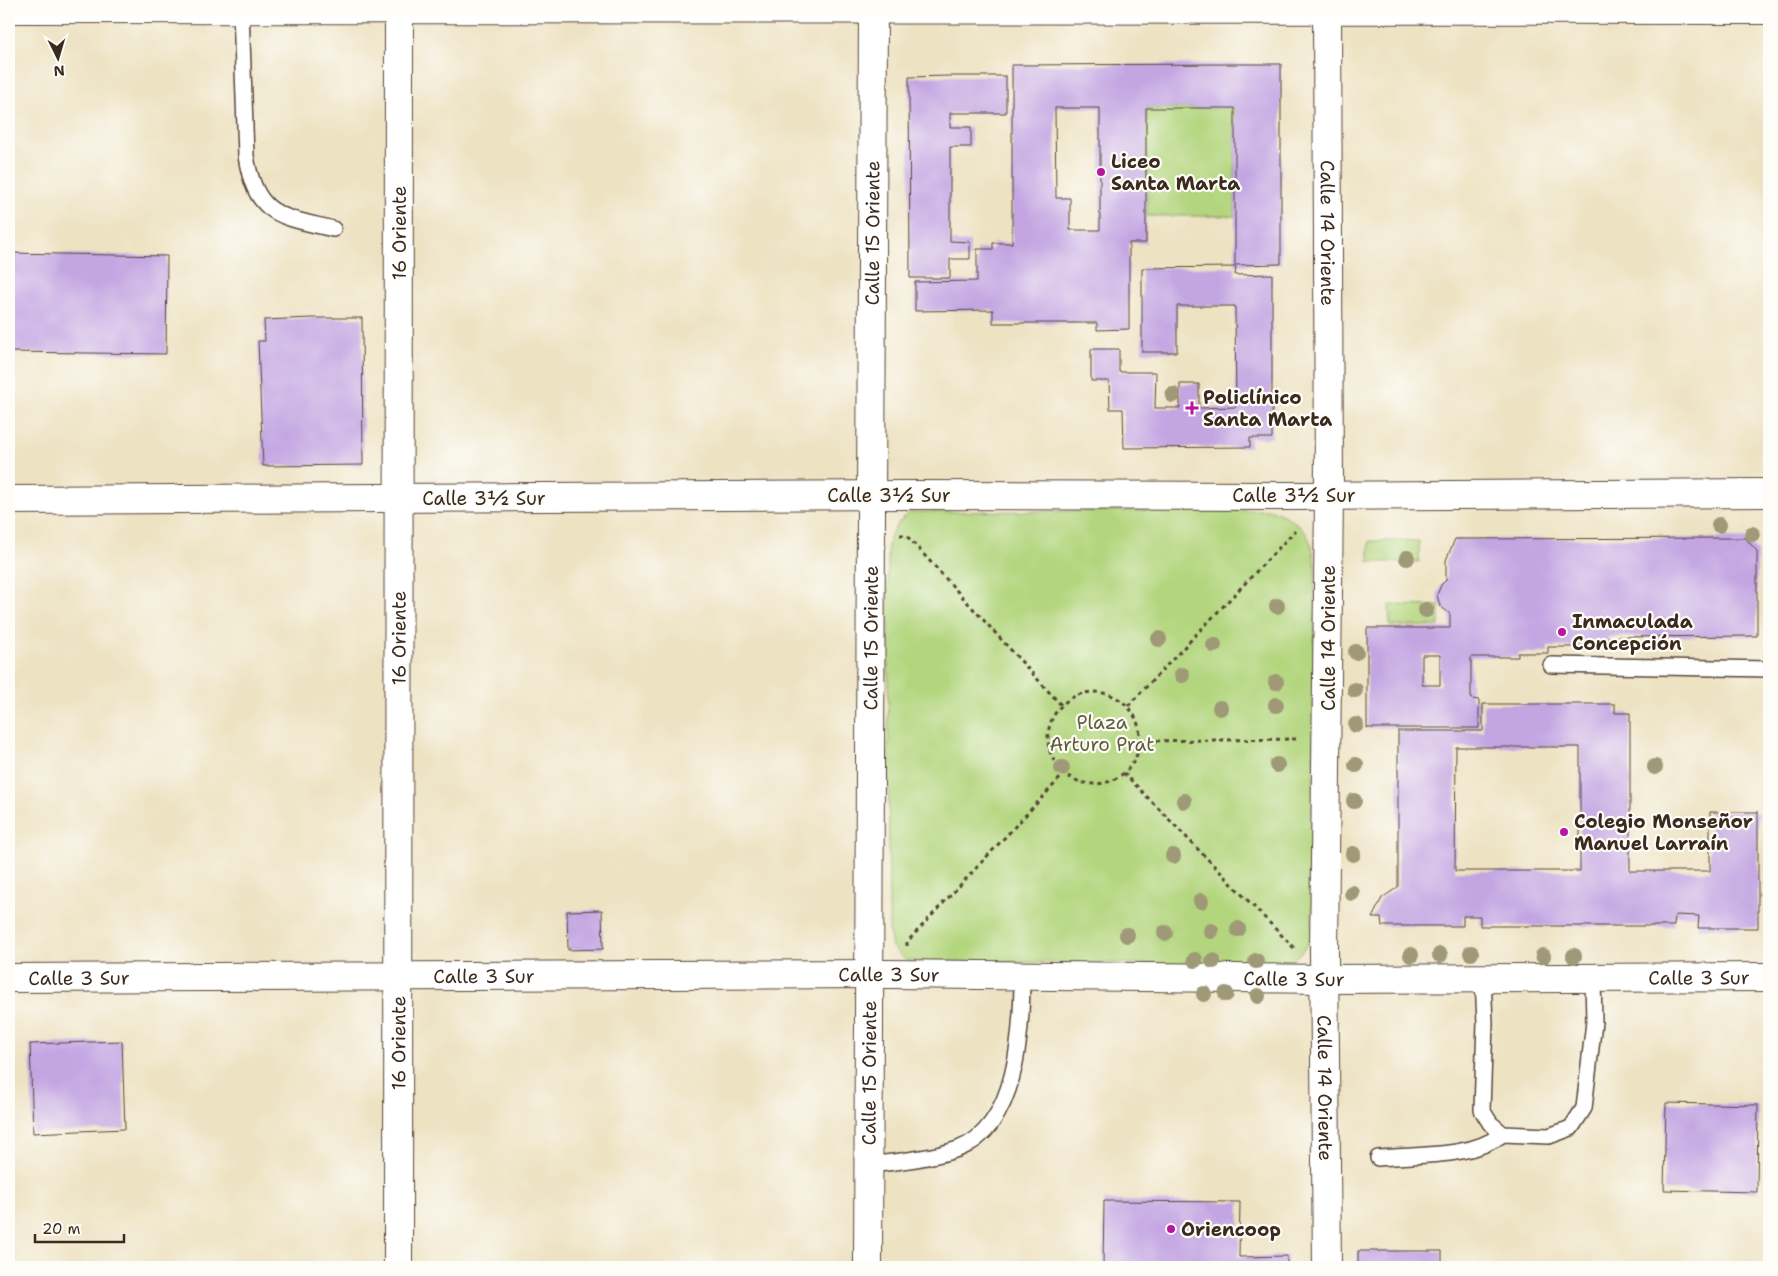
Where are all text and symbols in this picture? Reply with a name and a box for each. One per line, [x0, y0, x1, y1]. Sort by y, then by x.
north arrow [32, 32, 82, 82]
text: N [53, 62, 65, 80]
place label: Liceo Santa Marta [1111, 149, 1240, 196]
street label: Calle 15 Oriente [860, 160, 885, 306]
street label: Calle 14 Oriente [1315, 160, 1340, 306]
marker: Liceo Santa Marta [1095, 166, 1107, 178]
street label: 16 Oriente [387, 186, 412, 280]
place label: Policlínico Santa Marta [1203, 385, 1332, 432]
marker: Policlínico Santa Marta [1185, 401, 1199, 415]
street label: Calle 3½ Sur [827, 483, 951, 508]
street label: Calle 3½ Sur [1232, 483, 1356, 508]
street label: Calle 3½ Sur [422, 486, 546, 511]
street label: Calle 15 Oriente [858, 565, 884, 711]
street label: Calle 14 Oriente [1316, 565, 1341, 711]
street label: 16 Oriente [386, 591, 412, 685]
place label: Inmaculada Concepción [1572, 609, 1693, 656]
marker: Inmaculada Concepción [1556, 626, 1568, 638]
park label: Plaza Arturo Prat [1050, 710, 1155, 757]
place label: Colegio Monseñor Manuel Larraín [1574, 809, 1753, 856]
marker: Colegio Monseñor Manuel Larraín [1558, 826, 1570, 838]
street label: Calle 3 Sur [838, 962, 940, 988]
street label: Calle 3 Sur [433, 964, 535, 989]
street label: Calle 3 Sur [28, 965, 130, 991]
street label: Calle 3 Sur [1648, 965, 1750, 991]
street label: Calle 3 Sur [1243, 966, 1345, 992]
street label: 16 Oriente [386, 996, 411, 1090]
street label: Calle 15 Oriente [856, 1000, 882, 1146]
street label: Calle 14 Oriente [1312, 1015, 1338, 1161]
scale bar [35, 1211, 124, 1243]
place label: Oriencoop [1181, 1217, 1281, 1242]
text: 20 m [42, 1219, 81, 1239]
marker: Oriencoop [1165, 1223, 1177, 1235]

